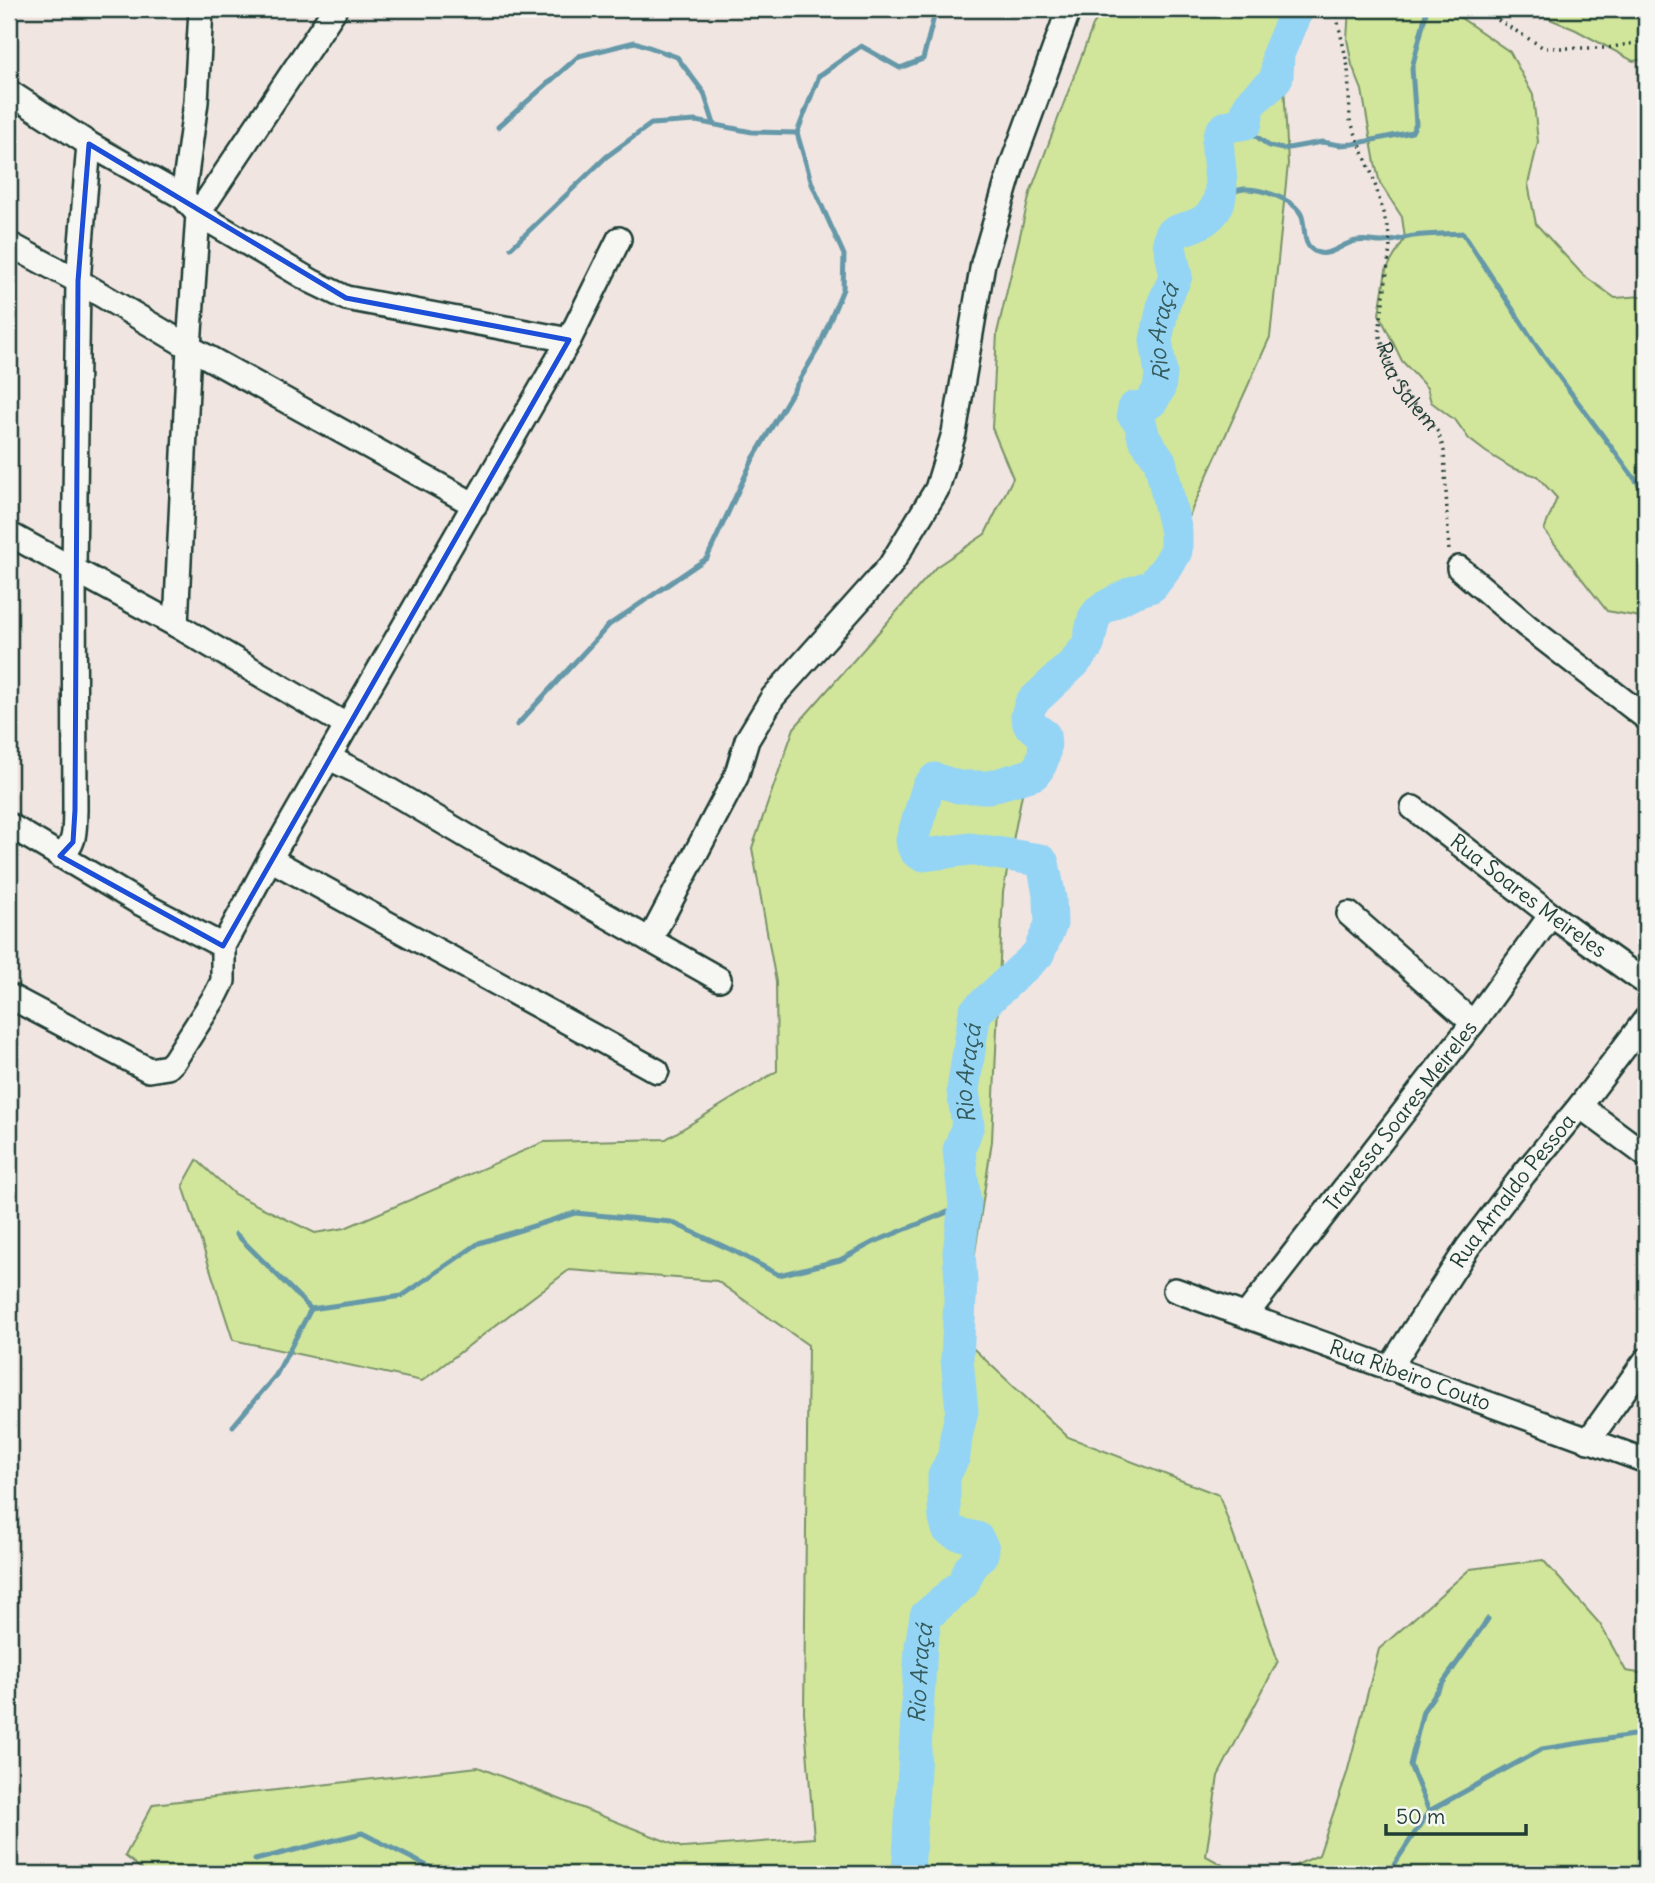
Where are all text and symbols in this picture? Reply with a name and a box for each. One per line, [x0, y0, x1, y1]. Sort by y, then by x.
water label: Rio Araçá [1141, 277, 1186, 383]
street label: Rua Salem [1370, 339, 1445, 436]
street label: Rua Soares Meireles [1445, 828, 1612, 964]
street label: Travessa Soares Meireles [1318, 1015, 1483, 1217]
water label: Rio Araçá [948, 1020, 987, 1125]
street label: Rua Arnaldo Pessoa [1444, 1108, 1581, 1273]
street label: Rua Ribeiro Couto [1326, 1333, 1495, 1417]
water label: Rio Araçá [902, 1619, 939, 1724]
scale bar [1386, 1792, 1526, 1836]
text: 50 m [1396, 1803, 1445, 1830]

